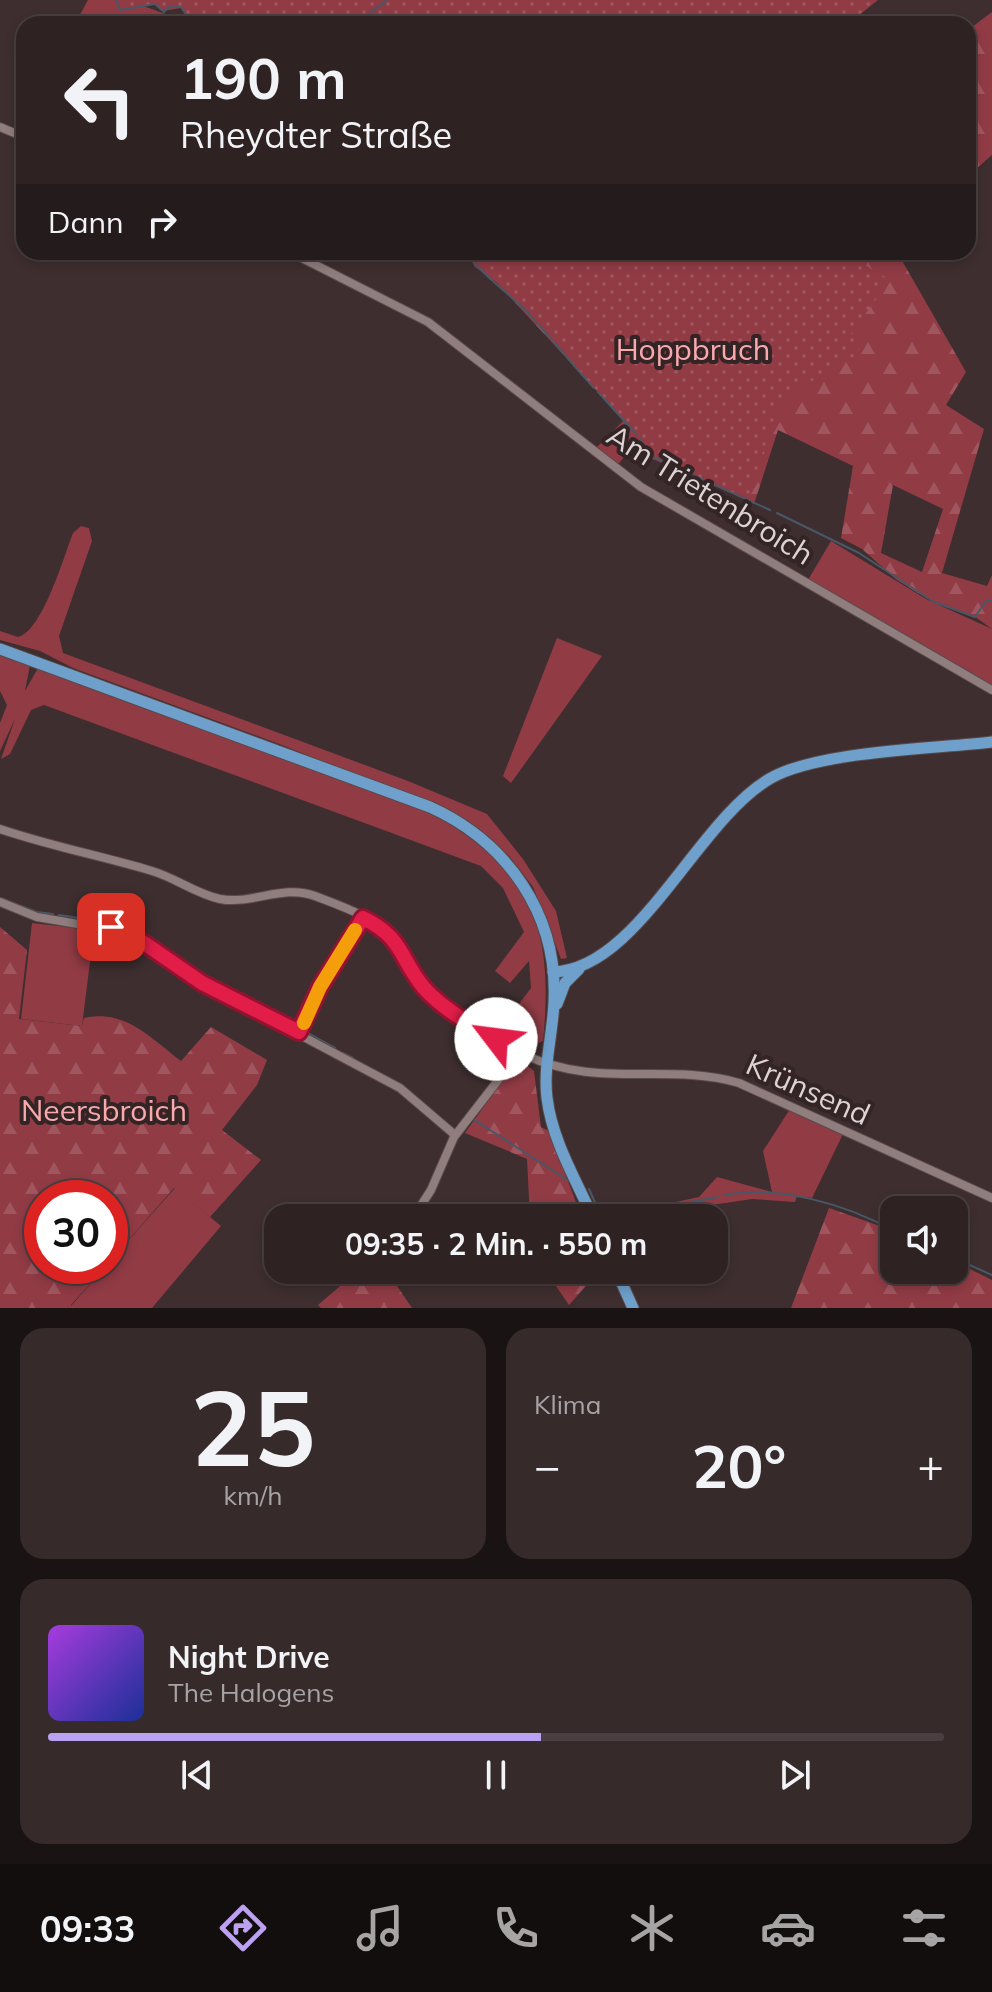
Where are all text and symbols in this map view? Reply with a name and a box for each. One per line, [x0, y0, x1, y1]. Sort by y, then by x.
text: 190 m [180, 43, 347, 113]
icon: left [48, 48, 152, 152]
text: Rheydter Straße [180, 112, 452, 157]
icon: right [140, 200, 184, 244]
text: Dann [48, 203, 124, 241]
park label: Hoppbruch [616, 330, 770, 368]
street label: Am Trietenbroich [600, 415, 821, 573]
pin [77, 893, 145, 961]
icon: arrive [89, 905, 133, 949]
position arrow [454, 997, 538, 1081]
street label: Krünsend [741, 1045, 876, 1133]
park label: Neersbroich [21, 1091, 187, 1129]
speed limit sign: 30 [24, 1180, 128, 1284]
map controls [880, 1196, 968, 1284]
button: sound [880, 1196, 968, 1284]
text: 09:35 · 2 Min. · 550 m [345, 1225, 647, 1263]
text: 25 [191, 1361, 315, 1492]
text: Klima [534, 1388, 601, 1421]
text: 20° [692, 1428, 786, 1503]
text: − [534, 1438, 560, 1493]
text: + [918, 1438, 944, 1493]
text: km/h [224, 1479, 282, 1512]
text: Night Drive [168, 1638, 330, 1676]
text: The Halogens [168, 1676, 334, 1709]
icon: previous [175, 1753, 219, 1797]
icon: pause [474, 1753, 518, 1797]
icon: next [773, 1753, 817, 1797]
icon: directions [215, 1900, 271, 1956]
icon: music [352, 1900, 408, 1956]
icon: phone [488, 1900, 544, 1956]
icon: climate [624, 1900, 680, 1956]
icon: car [760, 1900, 816, 1956]
icon: filters [896, 1900, 952, 1956]
text: 09:33 [40, 1906, 135, 1951]

